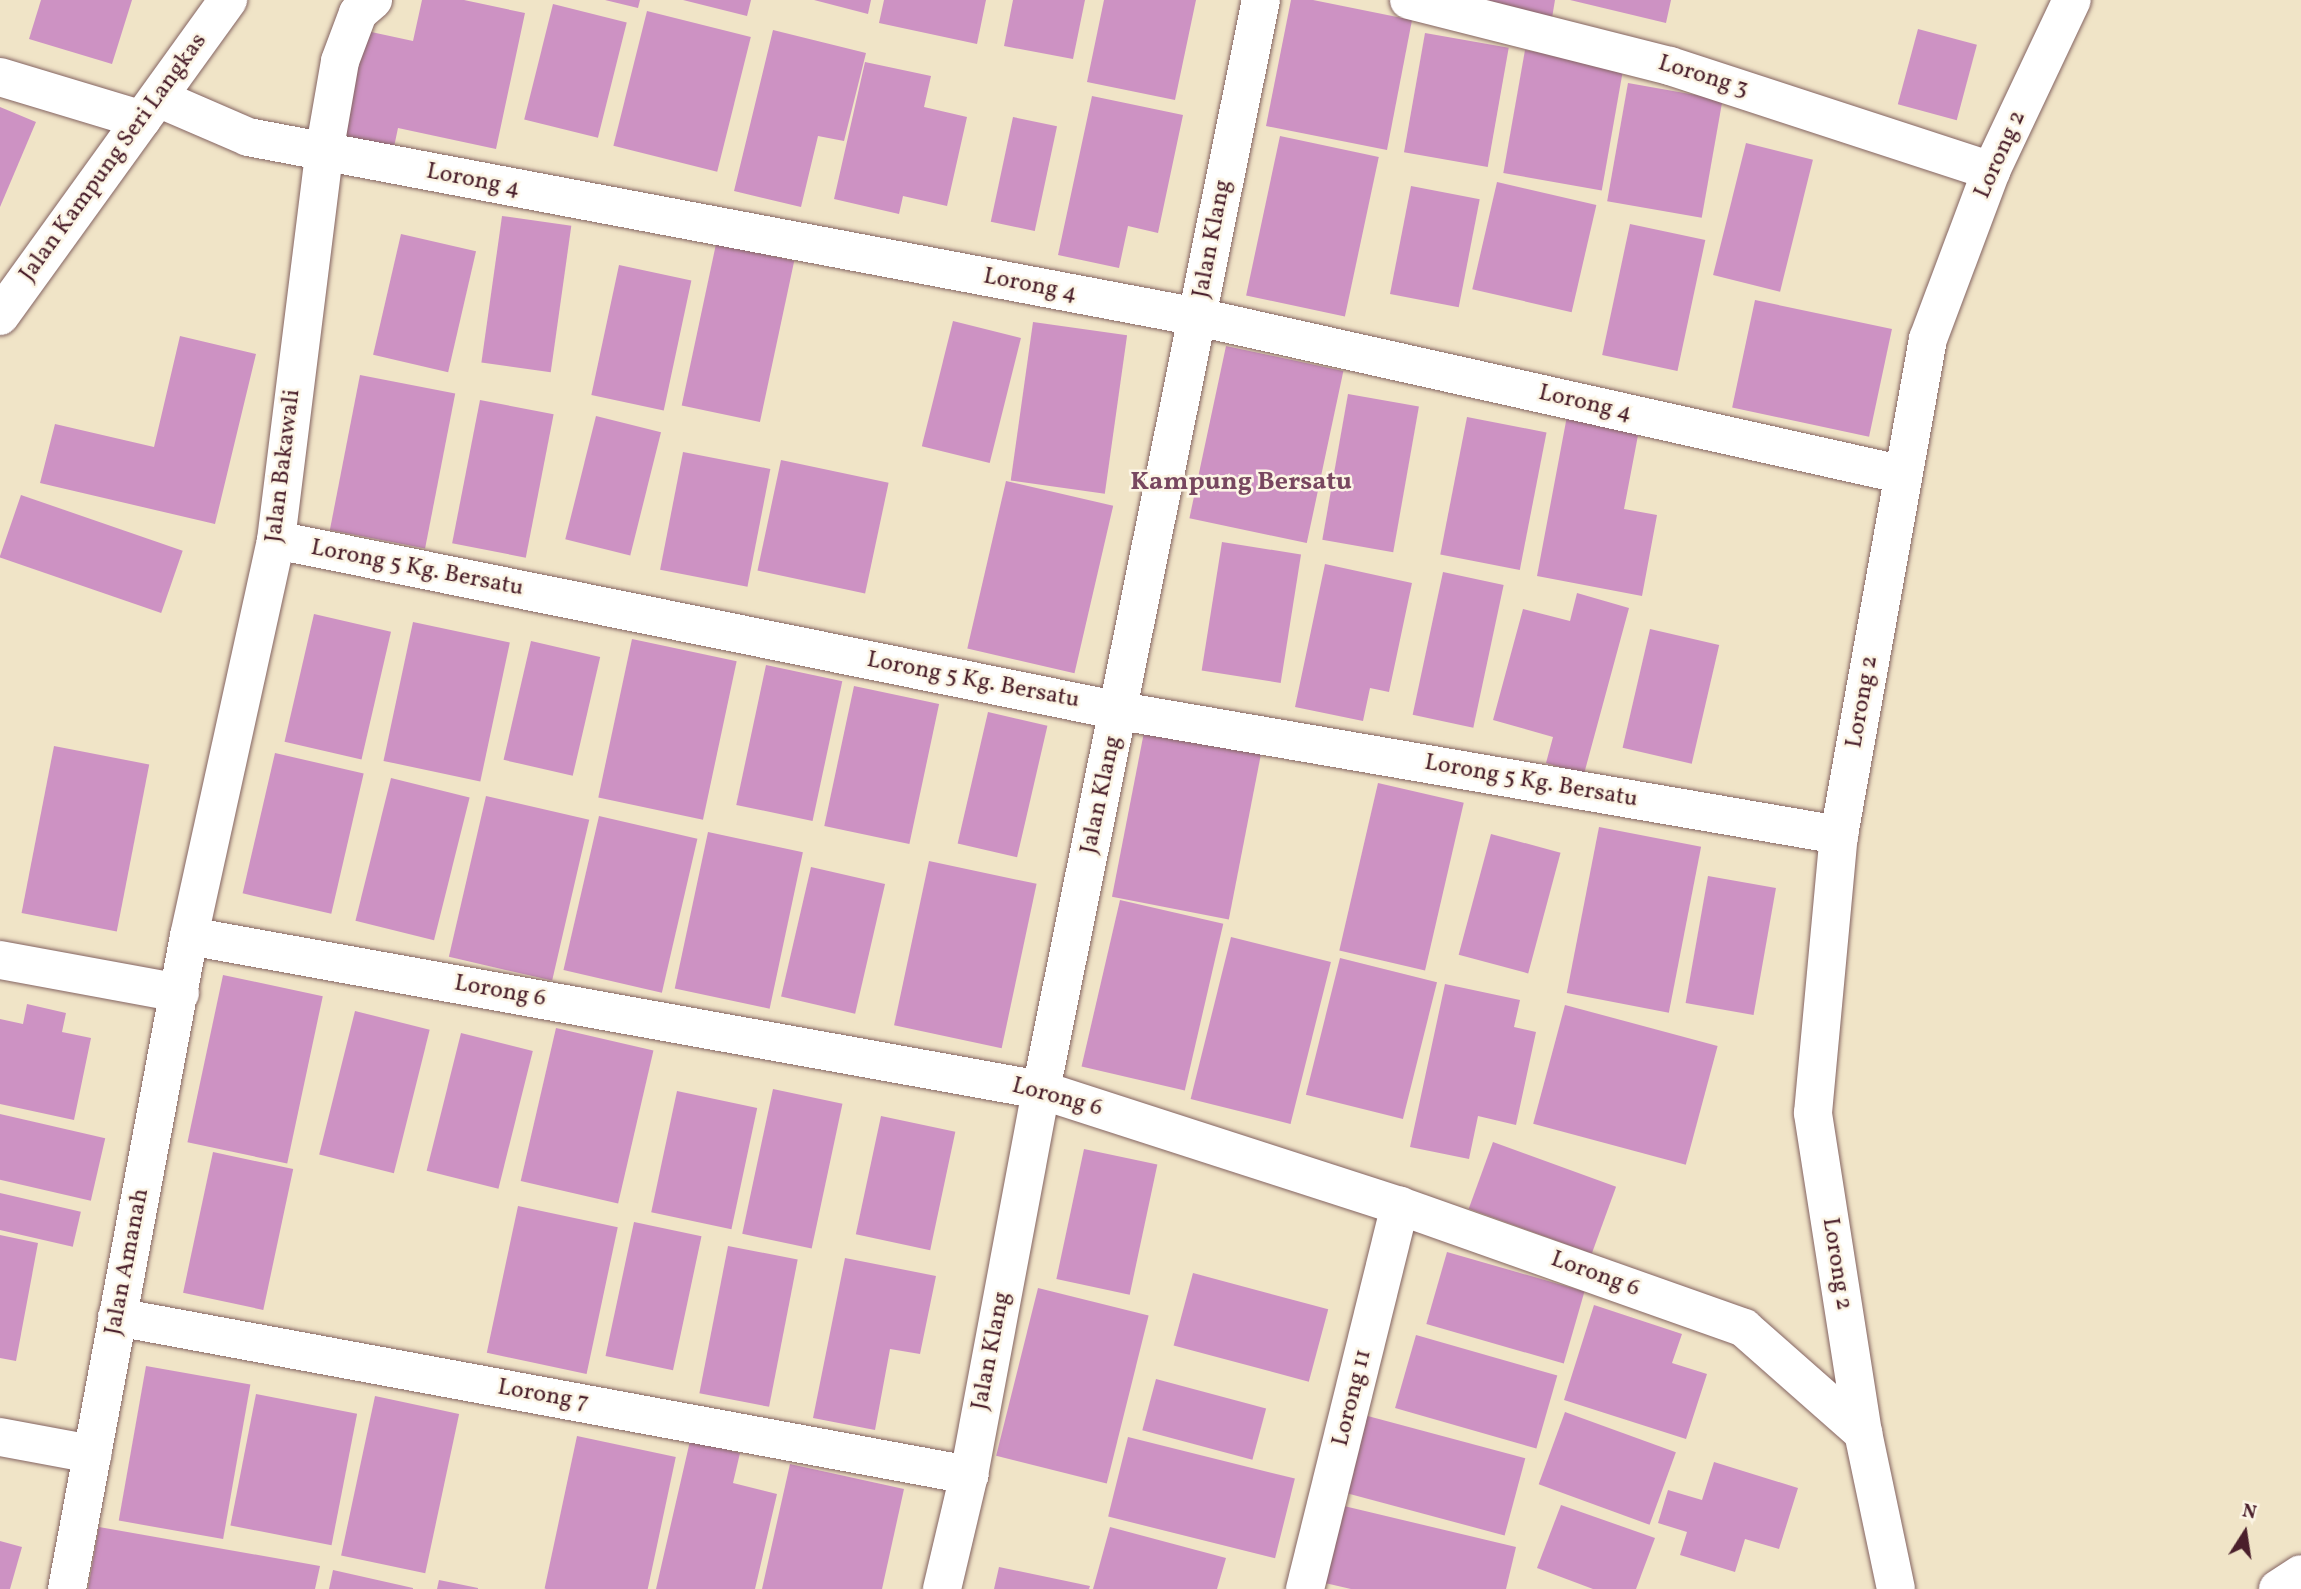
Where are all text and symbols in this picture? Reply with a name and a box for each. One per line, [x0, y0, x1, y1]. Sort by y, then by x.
street label: Jalan Kampung Seri Langkas [14, 28, 214, 288]
street label: Lorong 3 [1654, 50, 1752, 104]
street label: Lorong 2 [1969, 107, 2033, 203]
street label: Lorong 4 [424, 158, 522, 204]
street label: Jalan Klang [1187, 177, 1239, 301]
street label: Lorong 4 [981, 263, 1079, 309]
street label: Lorong 4 [1536, 379, 1634, 429]
street label: Jalan Bakawali [260, 388, 308, 544]
district label: Kampung Bersatu [1130, 467, 1352, 499]
street label: Lorong 5 Kg. Bersatu [308, 534, 526, 604]
street label: Lorong 5 Kg. Bersatu [864, 646, 1082, 716]
street label: Lorong 2 [1841, 654, 1885, 750]
street label: Jalan Klang [1075, 733, 1129, 857]
street label: Lorong 5 Kg. Bersatu [1422, 749, 1640, 815]
street label: Lorong 6 [452, 970, 548, 1014]
street label: Lorong 6 [1009, 1072, 1105, 1124]
street label: Jalan Amanah [100, 1186, 156, 1338]
street label: Lorong 2 [1814, 1216, 1858, 1312]
street label: Lorong 6 [1547, 1246, 1643, 1304]
street label: Jalan Klang [966, 1289, 1018, 1413]
street label: Lorong 11 [1327, 1346, 1379, 1450]
street label: Lorong 7 [495, 1374, 591, 1418]
north arrow [2210, 1498, 2280, 1568]
text: N [2240, 1498, 2259, 1527]

